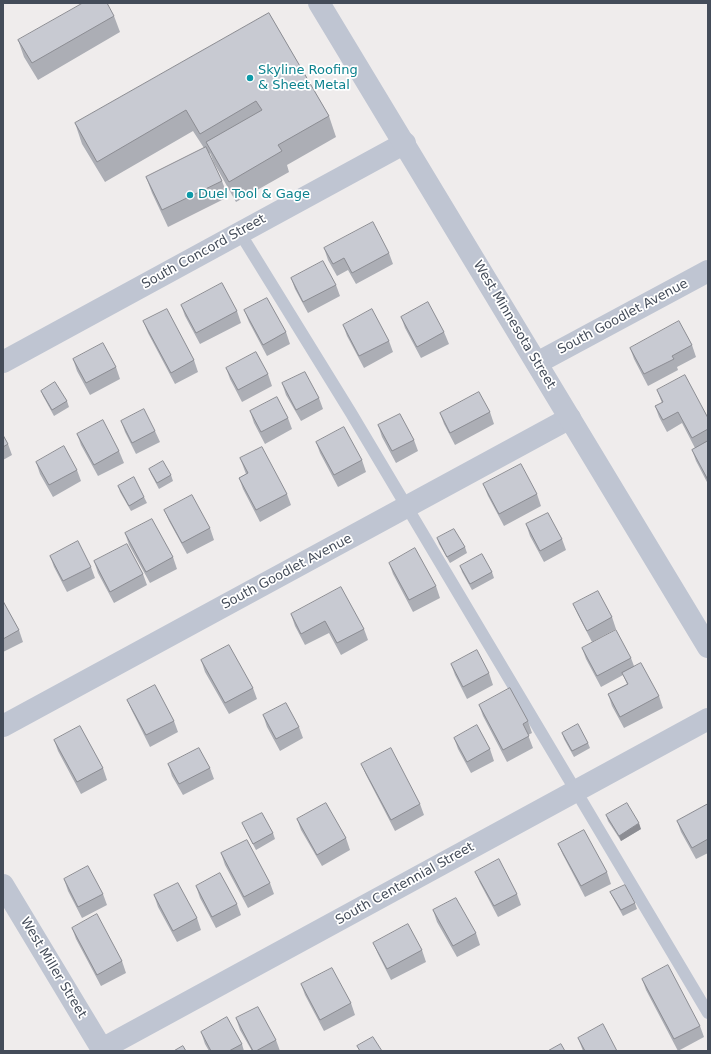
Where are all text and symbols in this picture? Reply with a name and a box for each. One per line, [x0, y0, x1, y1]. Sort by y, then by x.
place label: Skyline Roofing & Sheet Metal [258, 63, 358, 94]
marker: Skyline Roofing & Sheet Metal [245, 73, 255, 83]
place label: Duel Tool & Gage [198, 187, 310, 203]
marker: Duel Tool & Gage [185, 190, 195, 200]
street label: South Concord Street [139, 211, 269, 293]
street label: West Minnesota Street [470, 258, 558, 392]
street label: South Goodlet Avenue [555, 276, 691, 358]
street label: South Goodlet Avenue [219, 531, 355, 613]
street label: South Centennial Street [333, 839, 477, 929]
street label: West Miller Street [17, 915, 89, 1021]

